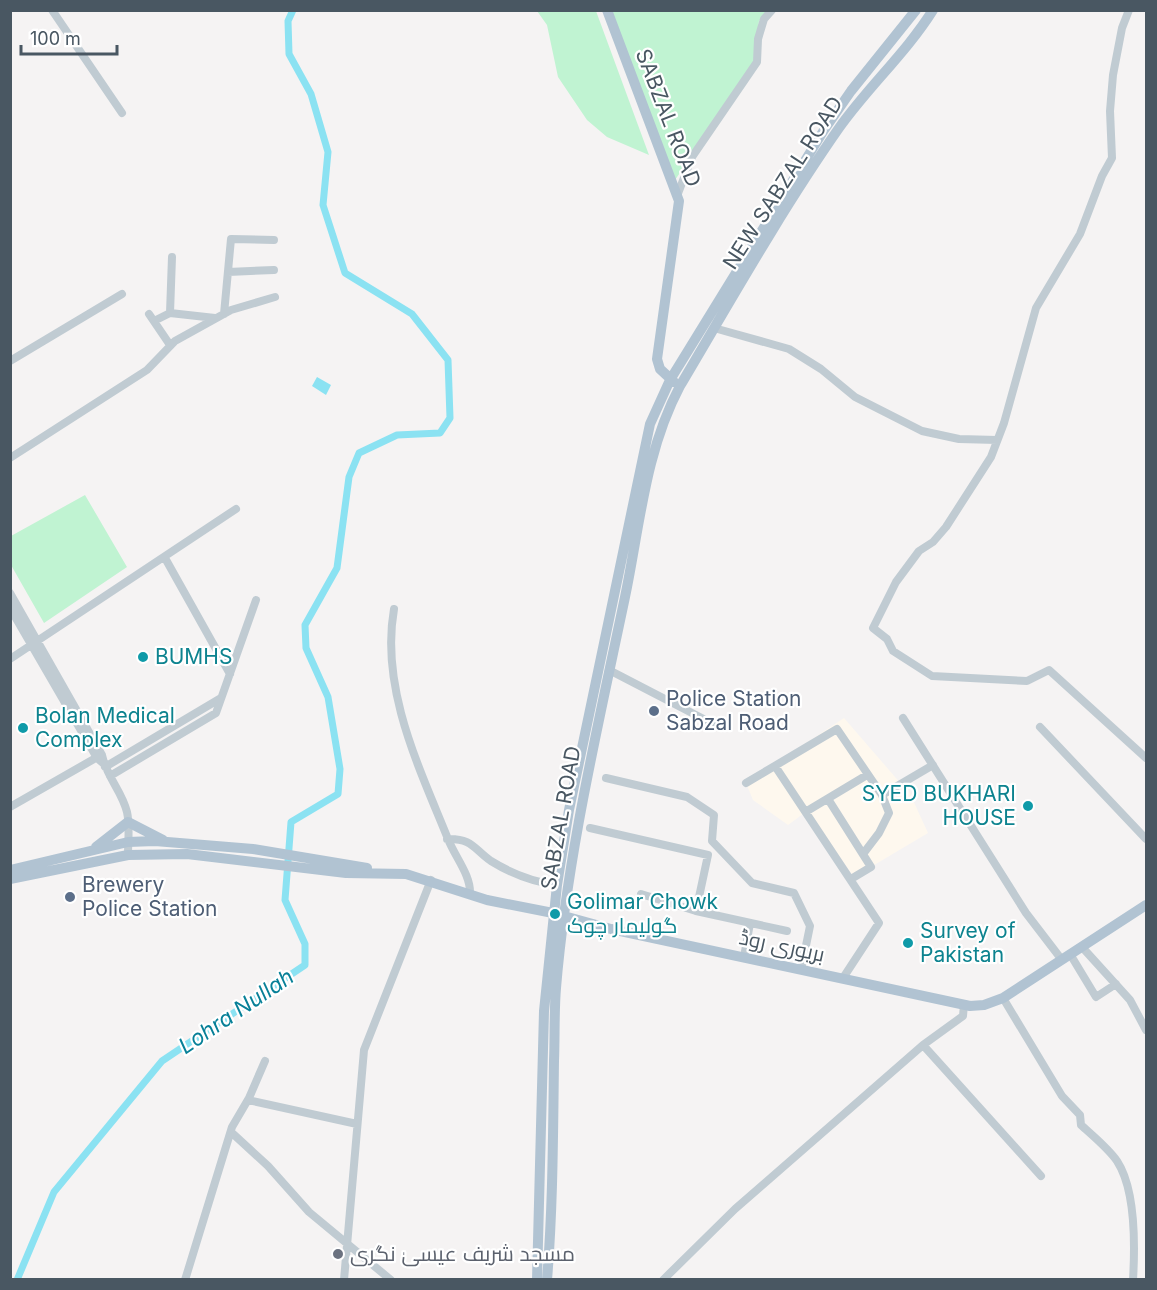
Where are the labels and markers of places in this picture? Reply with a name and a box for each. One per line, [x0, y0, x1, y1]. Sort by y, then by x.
place label: BUMHS [155, 644, 232, 669]
marker: BUMHS [136, 650, 150, 664]
place label: Police Station Sabzal Road [666, 686, 801, 735]
place label: Bolan Medical Complex [35, 703, 175, 752]
marker: Police Station Sabzal Road [647, 704, 661, 718]
marker: Bolan Medical Complex [16, 721, 30, 735]
place label: SYED BUKHARI HOUSE [862, 781, 1016, 830]
marker: SYED BUKHARI HOUSE [1021, 799, 1035, 813]
place label: Brewery Police Station [82, 872, 217, 921]
place label: Golimar Chowk گولیمار چوک [567, 889, 719, 940]
marker: Brewery Police Station [63, 890, 77, 904]
marker: Golimar Chowk گولیمار چوک [548, 907, 562, 921]
place label: Survey of Pakistan [920, 918, 1016, 967]
marker: Survey of Pakistan [901, 936, 915, 950]
place label: مسجد شریف عیسیٰ نگری [350, 1241, 575, 1267]
marker: مسجد شریف عیسیٰ نگری [331, 1247, 345, 1261]

